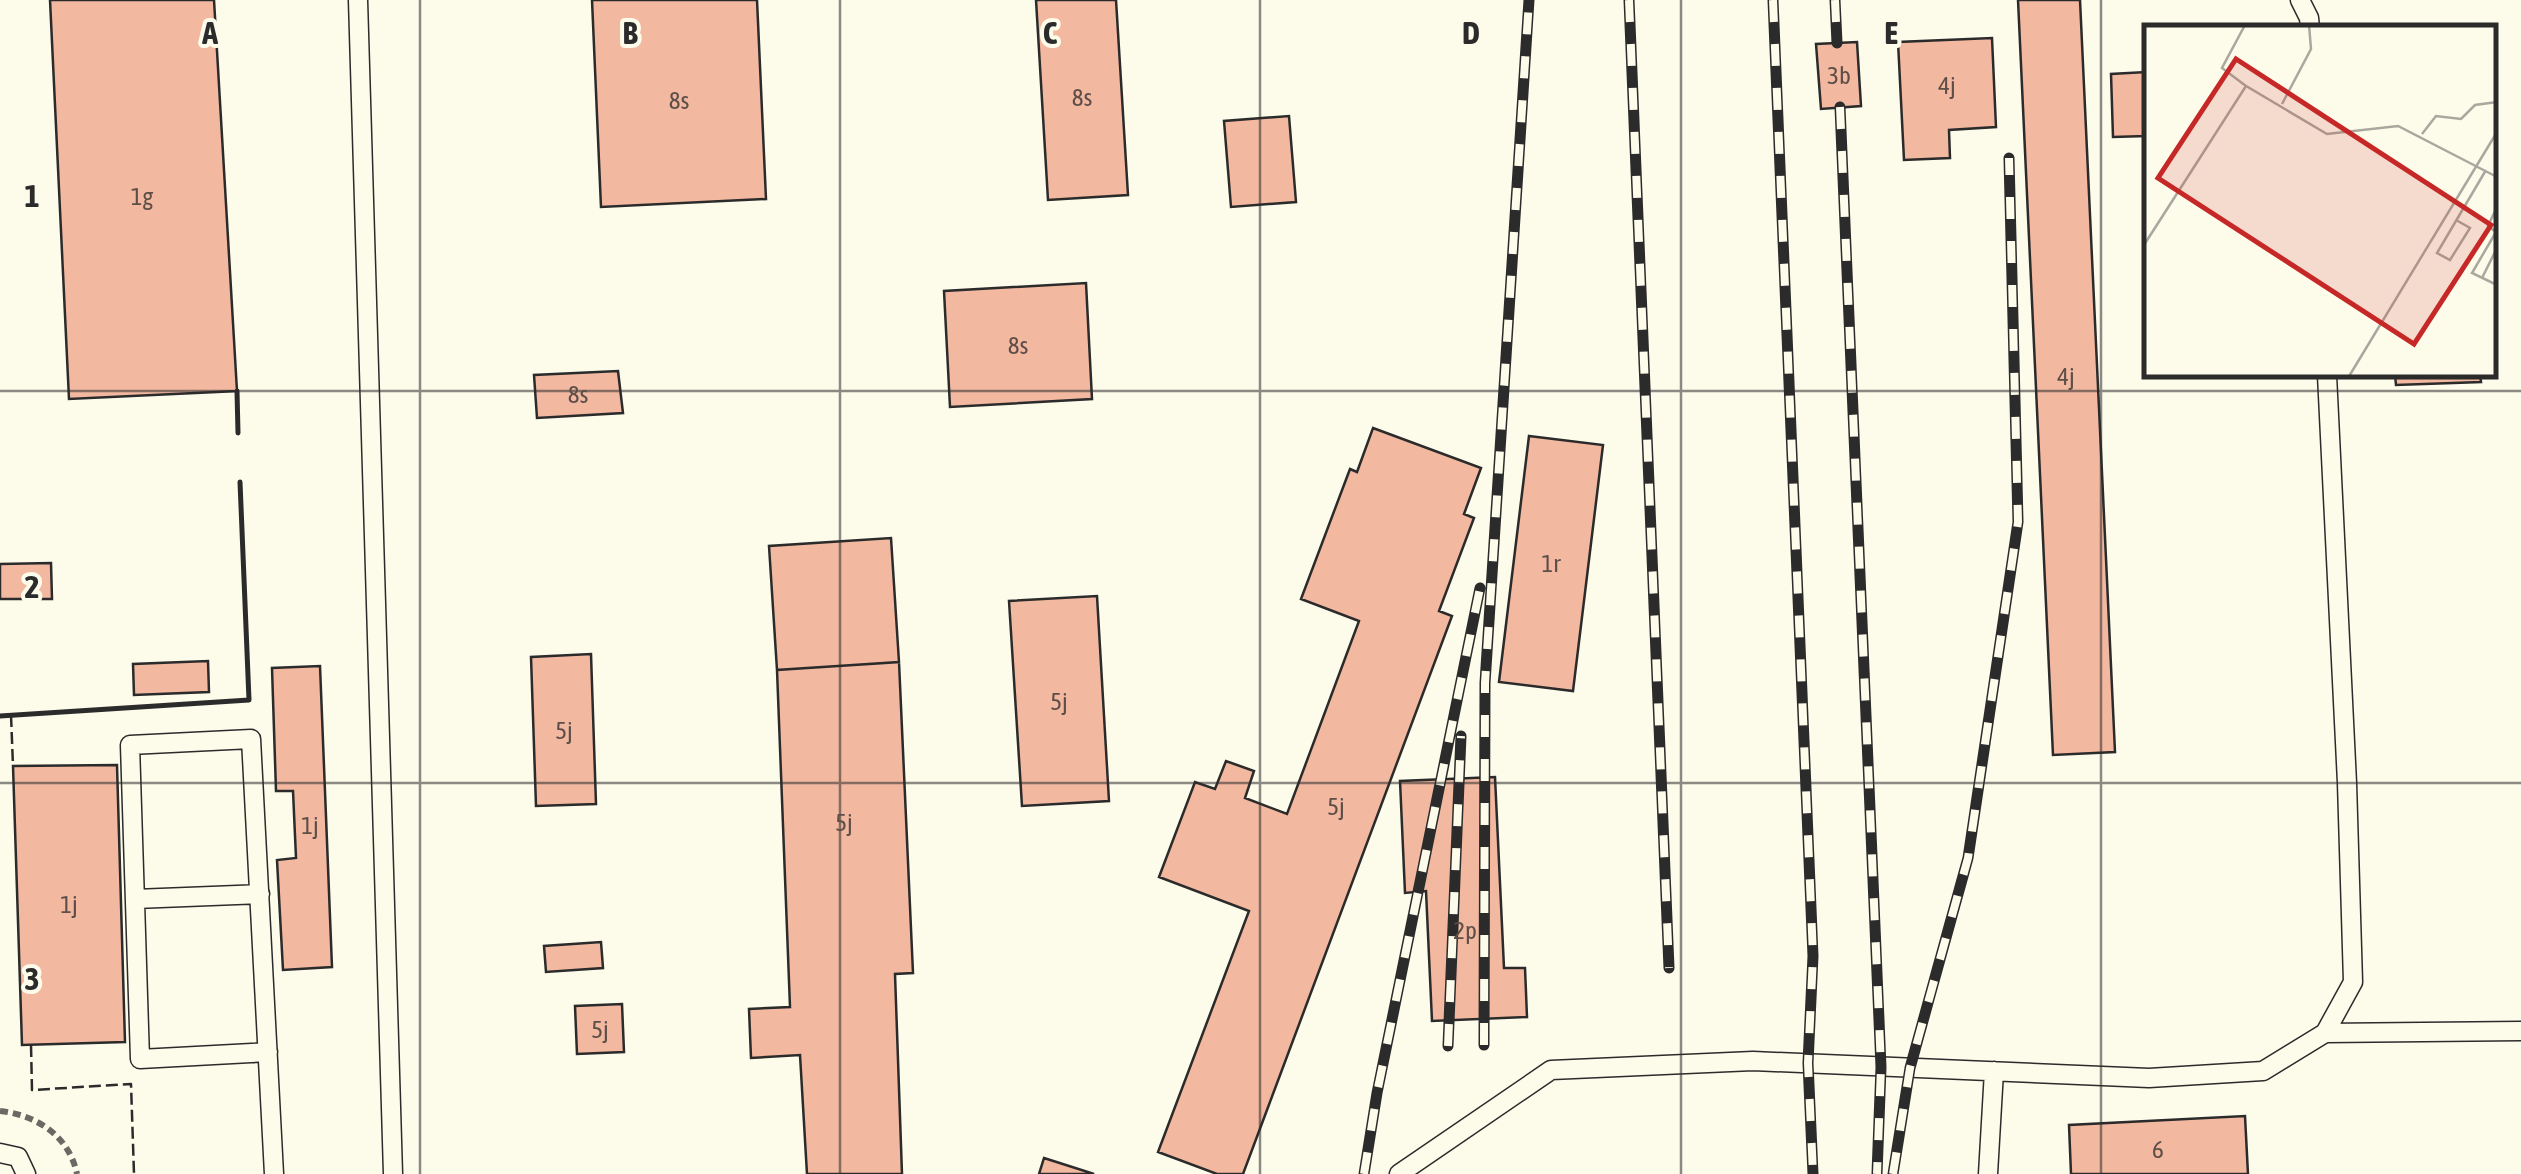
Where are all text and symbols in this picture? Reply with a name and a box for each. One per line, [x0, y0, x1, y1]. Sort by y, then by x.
text: A [201, 14, 218, 51]
text: B [622, 14, 638, 51]
text: C [1043, 14, 1058, 51]
text: D [1462, 14, 1480, 51]
text: E [1884, 14, 1898, 51]
inset map [2144, 25, 2496, 378]
house number: 3b [1827, 61, 1851, 89]
house number: 4j [1938, 71, 1956, 99]
house number: 8s [1072, 83, 1092, 111]
house number: 8s [669, 86, 689, 114]
text: 1 [24, 177, 40, 214]
house number: 1g [131, 182, 153, 210]
house number: 8s [1008, 331, 1028, 359]
house number: 4j [2057, 362, 2075, 390]
house number: 8s [568, 380, 588, 408]
house number: 1r [1541, 549, 1561, 577]
text: 2 [24, 568, 40, 605]
house number: 5j [1050, 687, 1068, 715]
house number: 5j [555, 716, 573, 744]
house number: 5j [1327, 792, 1345, 820]
house number: 5j [835, 808, 853, 836]
house number: 1j [301, 811, 319, 839]
house number: 1j [60, 890, 78, 918]
house number: 2p [1453, 916, 1477, 944]
text: 3 [24, 960, 40, 997]
house number: 5j [591, 1015, 609, 1043]
house number: 6 [2152, 1135, 2164, 1163]

